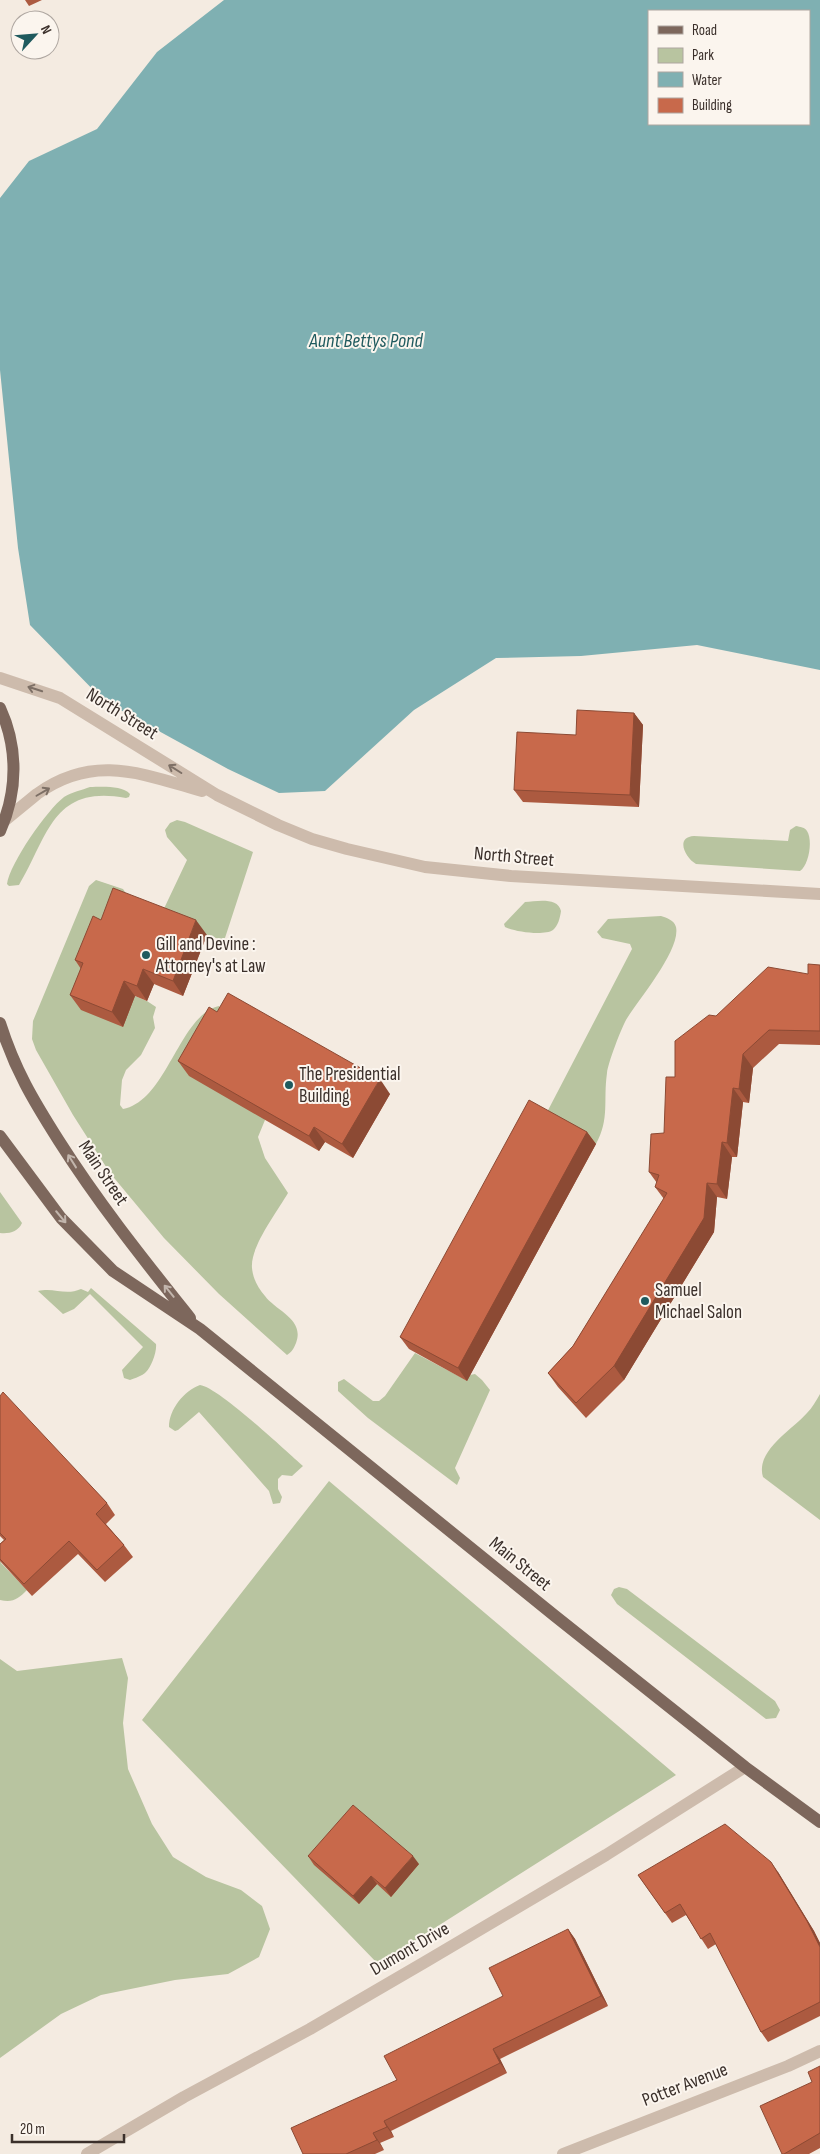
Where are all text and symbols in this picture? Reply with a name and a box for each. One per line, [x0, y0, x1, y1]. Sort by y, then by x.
north arrow [10, 10, 60, 60]
legend [648, 10, 810, 125]
text: Road [692, 21, 717, 40]
text: N [37, 22, 56, 37]
text: Park [692, 46, 714, 65]
text: Water [692, 71, 723, 90]
text: Building [692, 96, 732, 115]
water label: Aunt Bettys Pond [308, 329, 423, 353]
street label: North Street [82, 683, 162, 745]
one-way arrow [27, 684, 43, 694]
one-way arrow [169, 764, 183, 774]
one-way arrow [35, 786, 49, 796]
street label: North Street [473, 842, 555, 872]
place label: Gill and Devine : Attorney's at Law [155, 933, 266, 978]
marker: Gill and Devine : Attorney's at Law [140, 949, 152, 961]
place label: The Presidential Building [299, 1063, 401, 1108]
marker: The Presidential Building [283, 1079, 295, 1091]
street label: Main Street [73, 1136, 133, 1210]
one-way arrow [67, 1155, 77, 1169]
one-way arrow [55, 1210, 66, 1223]
place label: Samuel Michael Salon [655, 1279, 742, 1324]
one-way arrow [163, 1285, 174, 1298]
marker: Samuel Michael Salon [639, 1295, 651, 1307]
street label: Main Street [484, 1532, 556, 1596]
street label: Dumont Drive [366, 1917, 454, 1981]
street label: Potter Avenue [639, 2058, 731, 2112]
scale bar [12, 2112, 125, 2144]
text: 20 m [20, 2120, 45, 2139]

